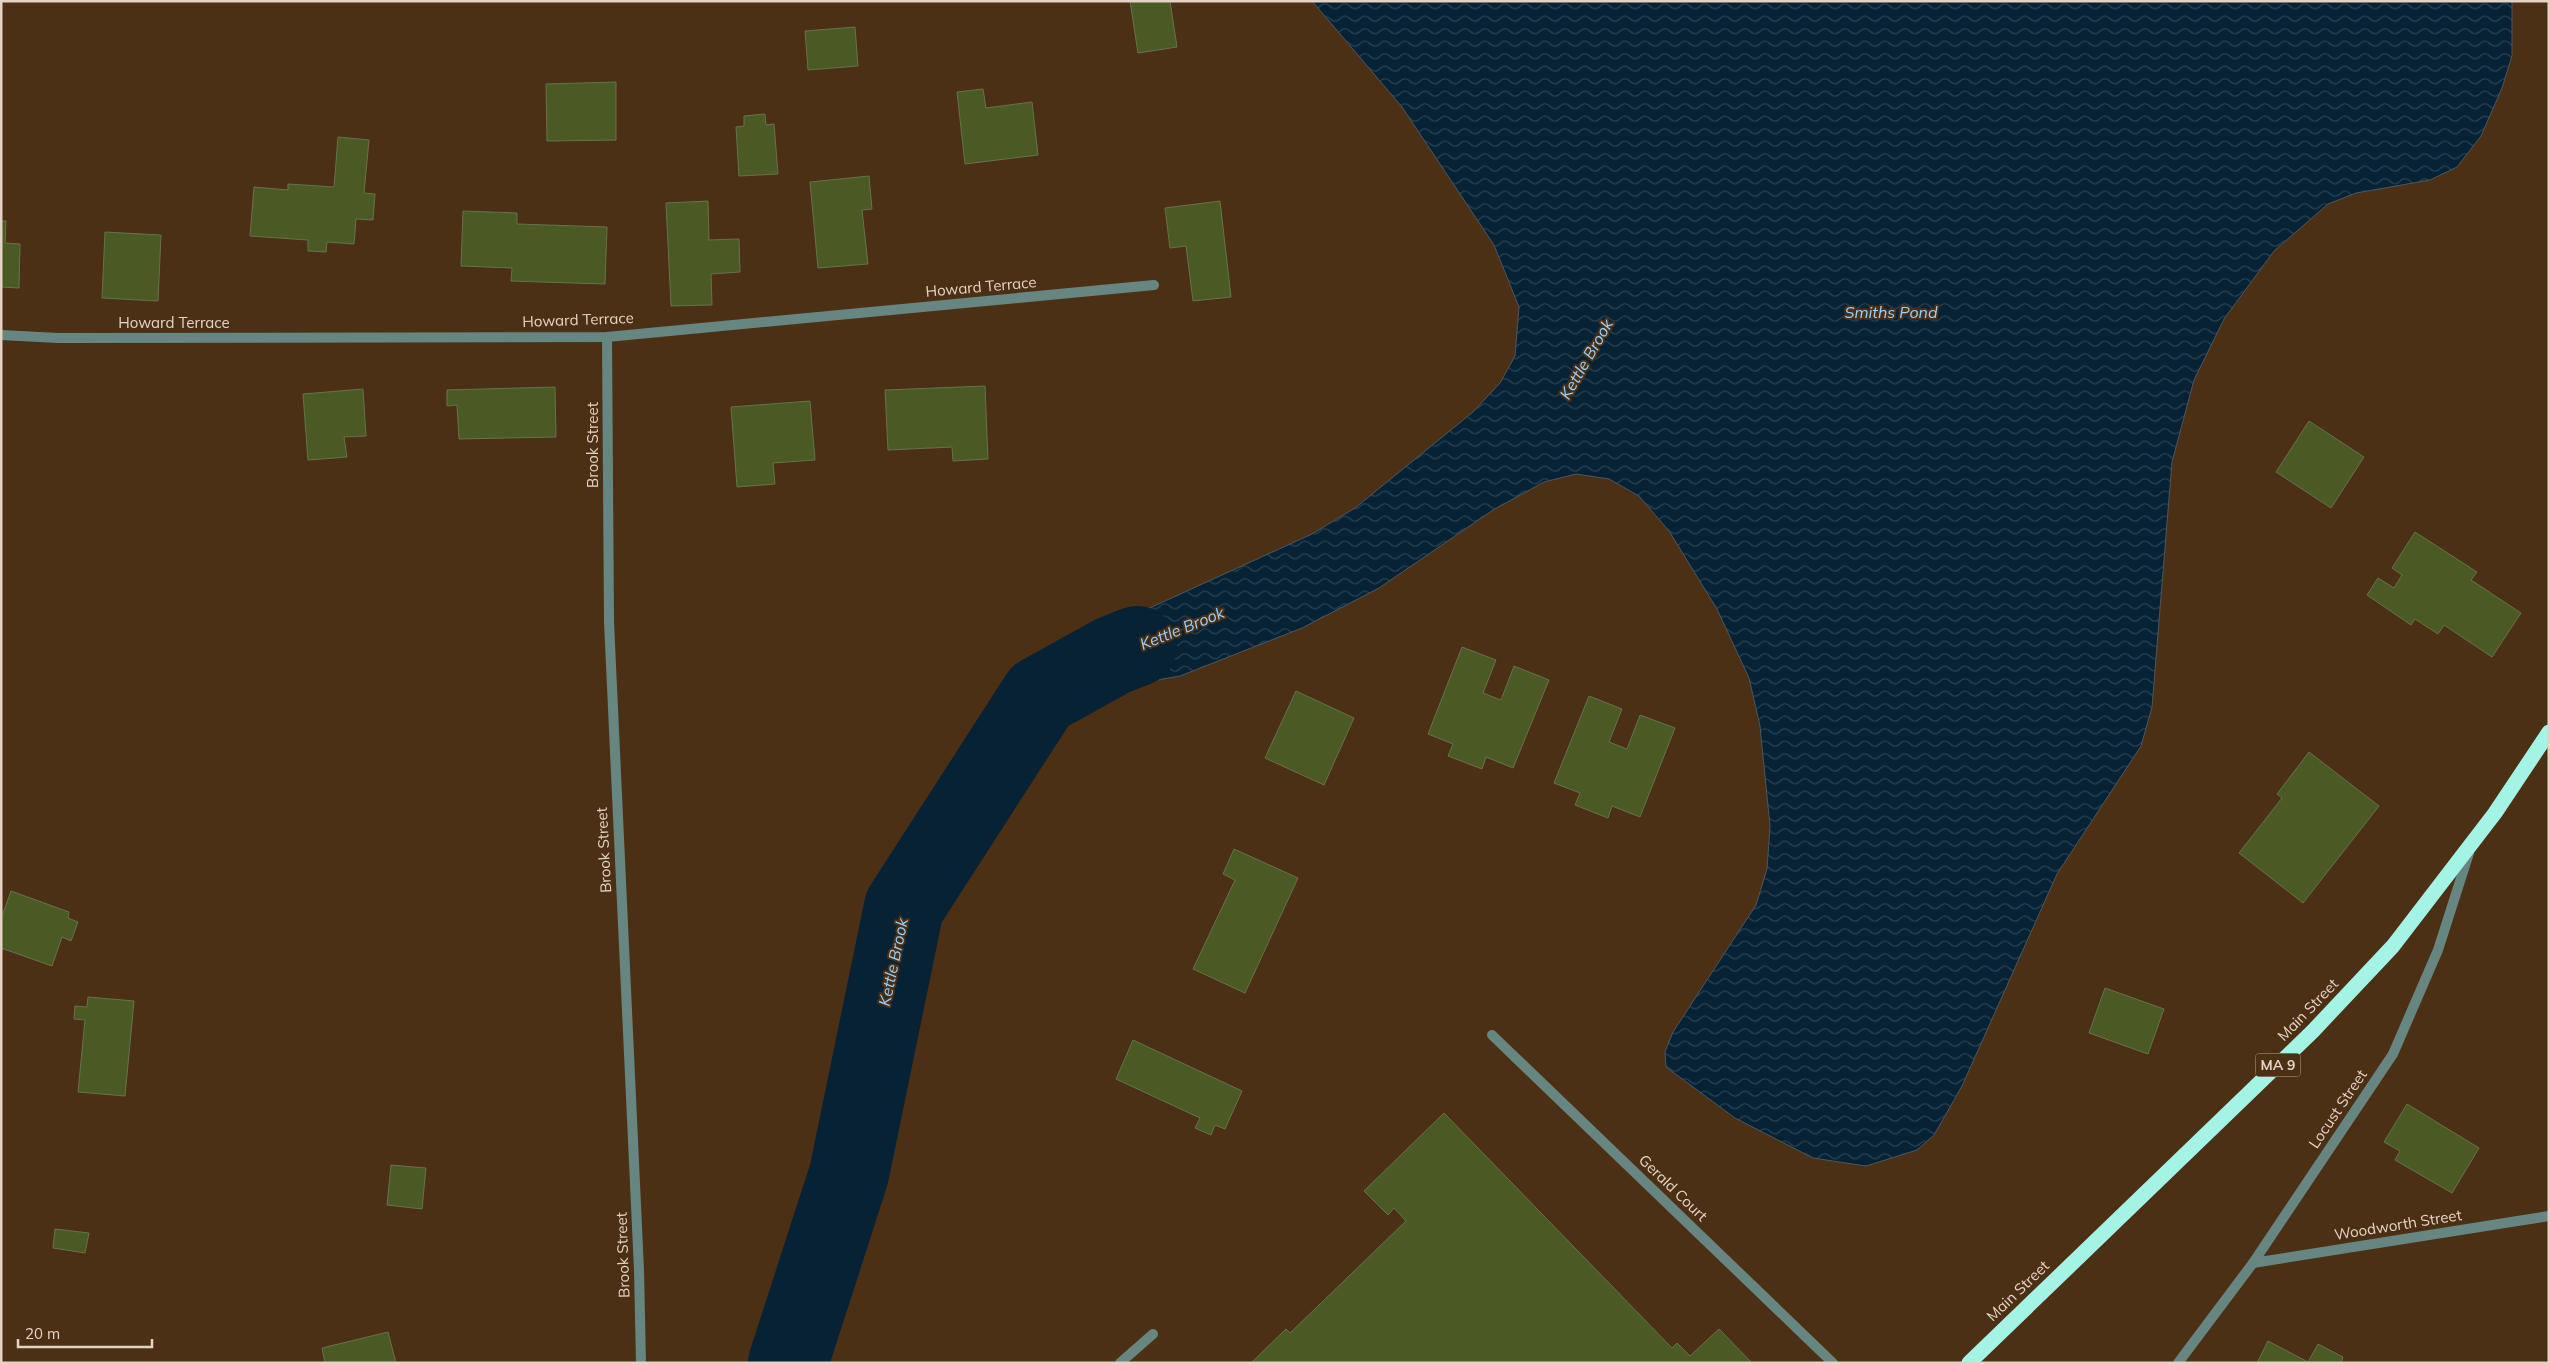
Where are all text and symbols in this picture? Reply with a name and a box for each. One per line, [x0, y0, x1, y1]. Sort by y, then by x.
street label: Howard Terrace [925, 272, 1037, 301]
water label: Smiths Pond [1844, 302, 1938, 322]
street label: Howard Terrace [522, 308, 634, 331]
street label: Howard Terrace [118, 313, 230, 332]
water label: Kettle Brook [1555, 315, 1617, 403]
street label: Brook Street [583, 402, 602, 488]
water label: Kettle Brook [1137, 602, 1228, 654]
street label: Brook Street [592, 807, 615, 893]
water label: Kettle Brook [874, 915, 912, 1008]
street label: Main Street [2273, 974, 2342, 1045]
road number: MA 9 [2256, 1054, 2300, 1076]
street label: Locust Street [2304, 1066, 2371, 1152]
street label: Gerald Court [1635, 1150, 1712, 1225]
street label: Woodworth Street [2333, 1205, 2463, 1244]
street label: Brook Street [612, 1212, 633, 1298]
street label: Main Street [1982, 1256, 2053, 1325]
scale bar [18, 1316, 151, 1348]
text: 20 m [25, 1324, 60, 1343]

